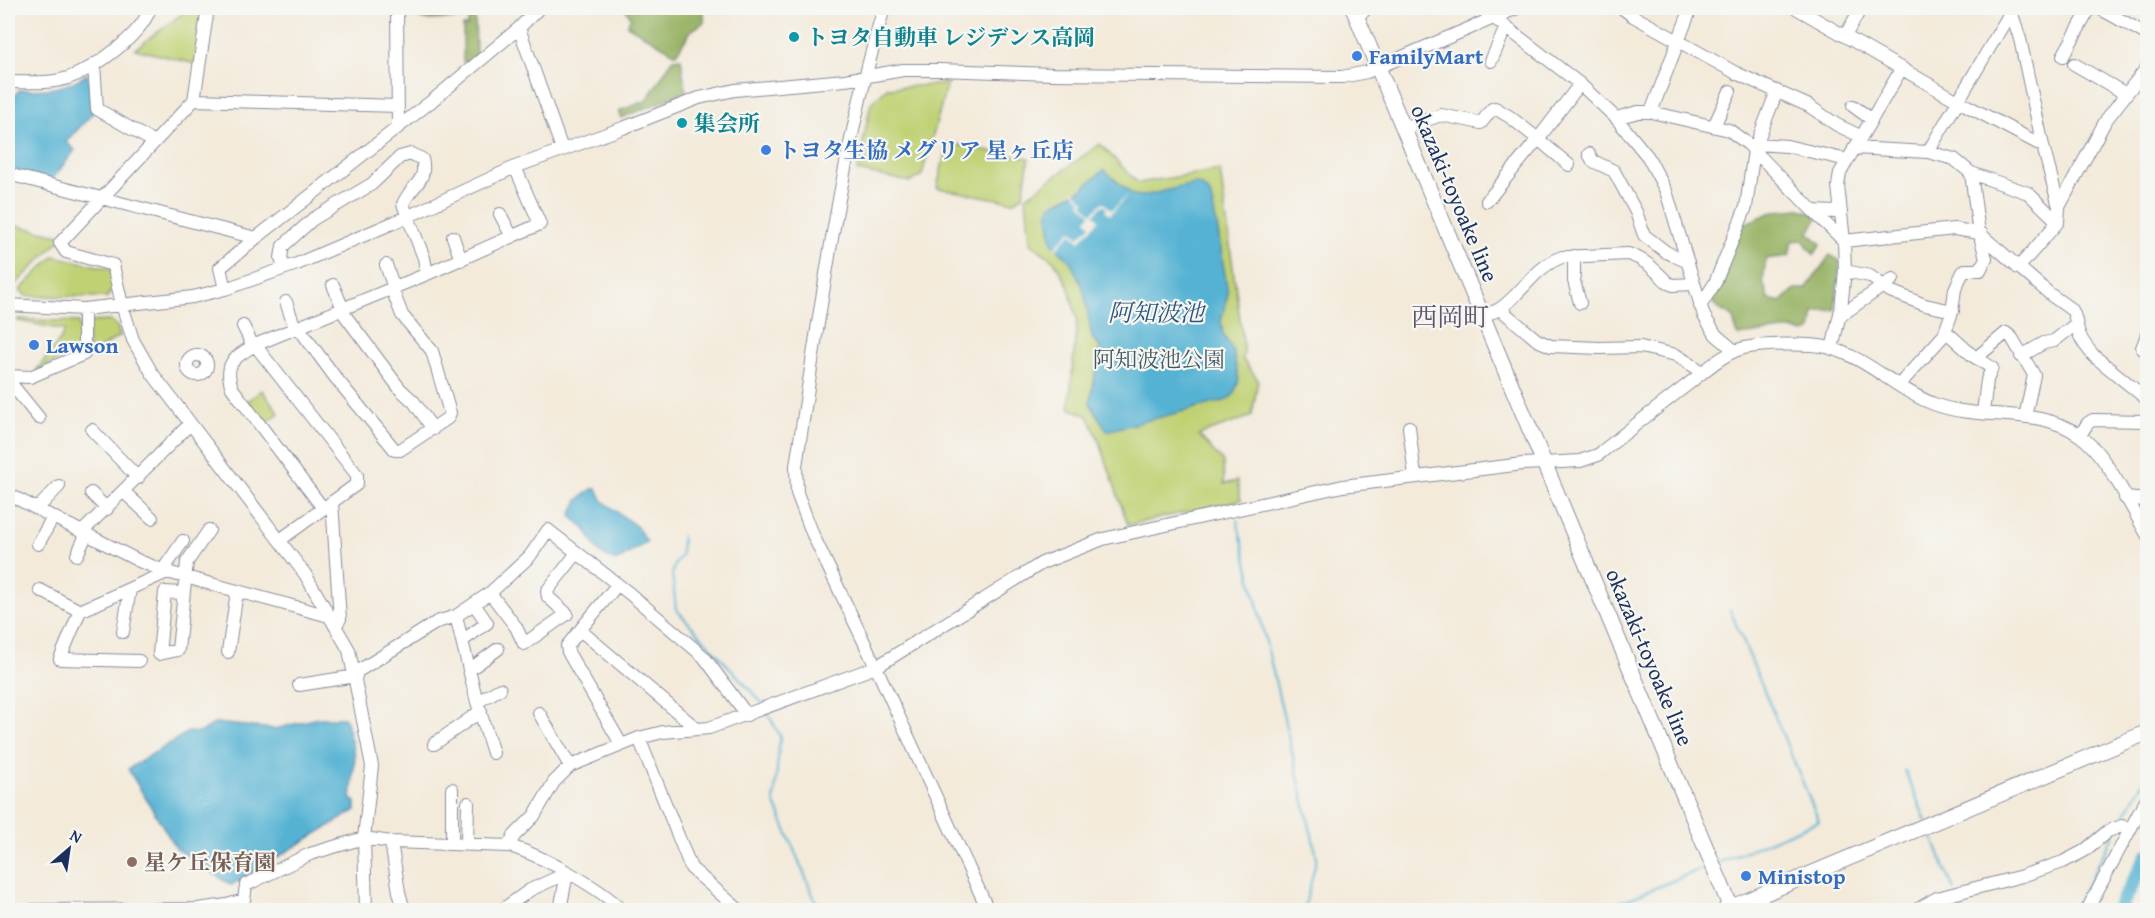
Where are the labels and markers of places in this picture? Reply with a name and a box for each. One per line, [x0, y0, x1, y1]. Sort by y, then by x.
place label: トヨタ自動車 レジデンス高岡 [806, 21, 1095, 53]
marker: トヨタ自動車 レジデンス高岡 [787, 30, 801, 44]
place label: FamilyMart [1369, 40, 1484, 72]
marker: FamilyMart [1350, 49, 1364, 63]
place label: 集会所 [694, 107, 760, 139]
marker: 集会所 [675, 116, 689, 130]
place label: トヨタ生協 メグリア 星ヶ丘店 [778, 134, 1074, 166]
marker: トヨタ生協 メグリア 星ヶ丘店 [759, 143, 773, 157]
place label: Lawson [46, 329, 118, 361]
marker: Lawson [27, 338, 41, 352]
place label: 星ケ丘保育園 [144, 846, 276, 878]
marker: 星ケ丘保育園 [125, 855, 139, 869]
place label: Ministop [1758, 860, 1846, 892]
marker: Ministop [1739, 869, 1753, 883]

